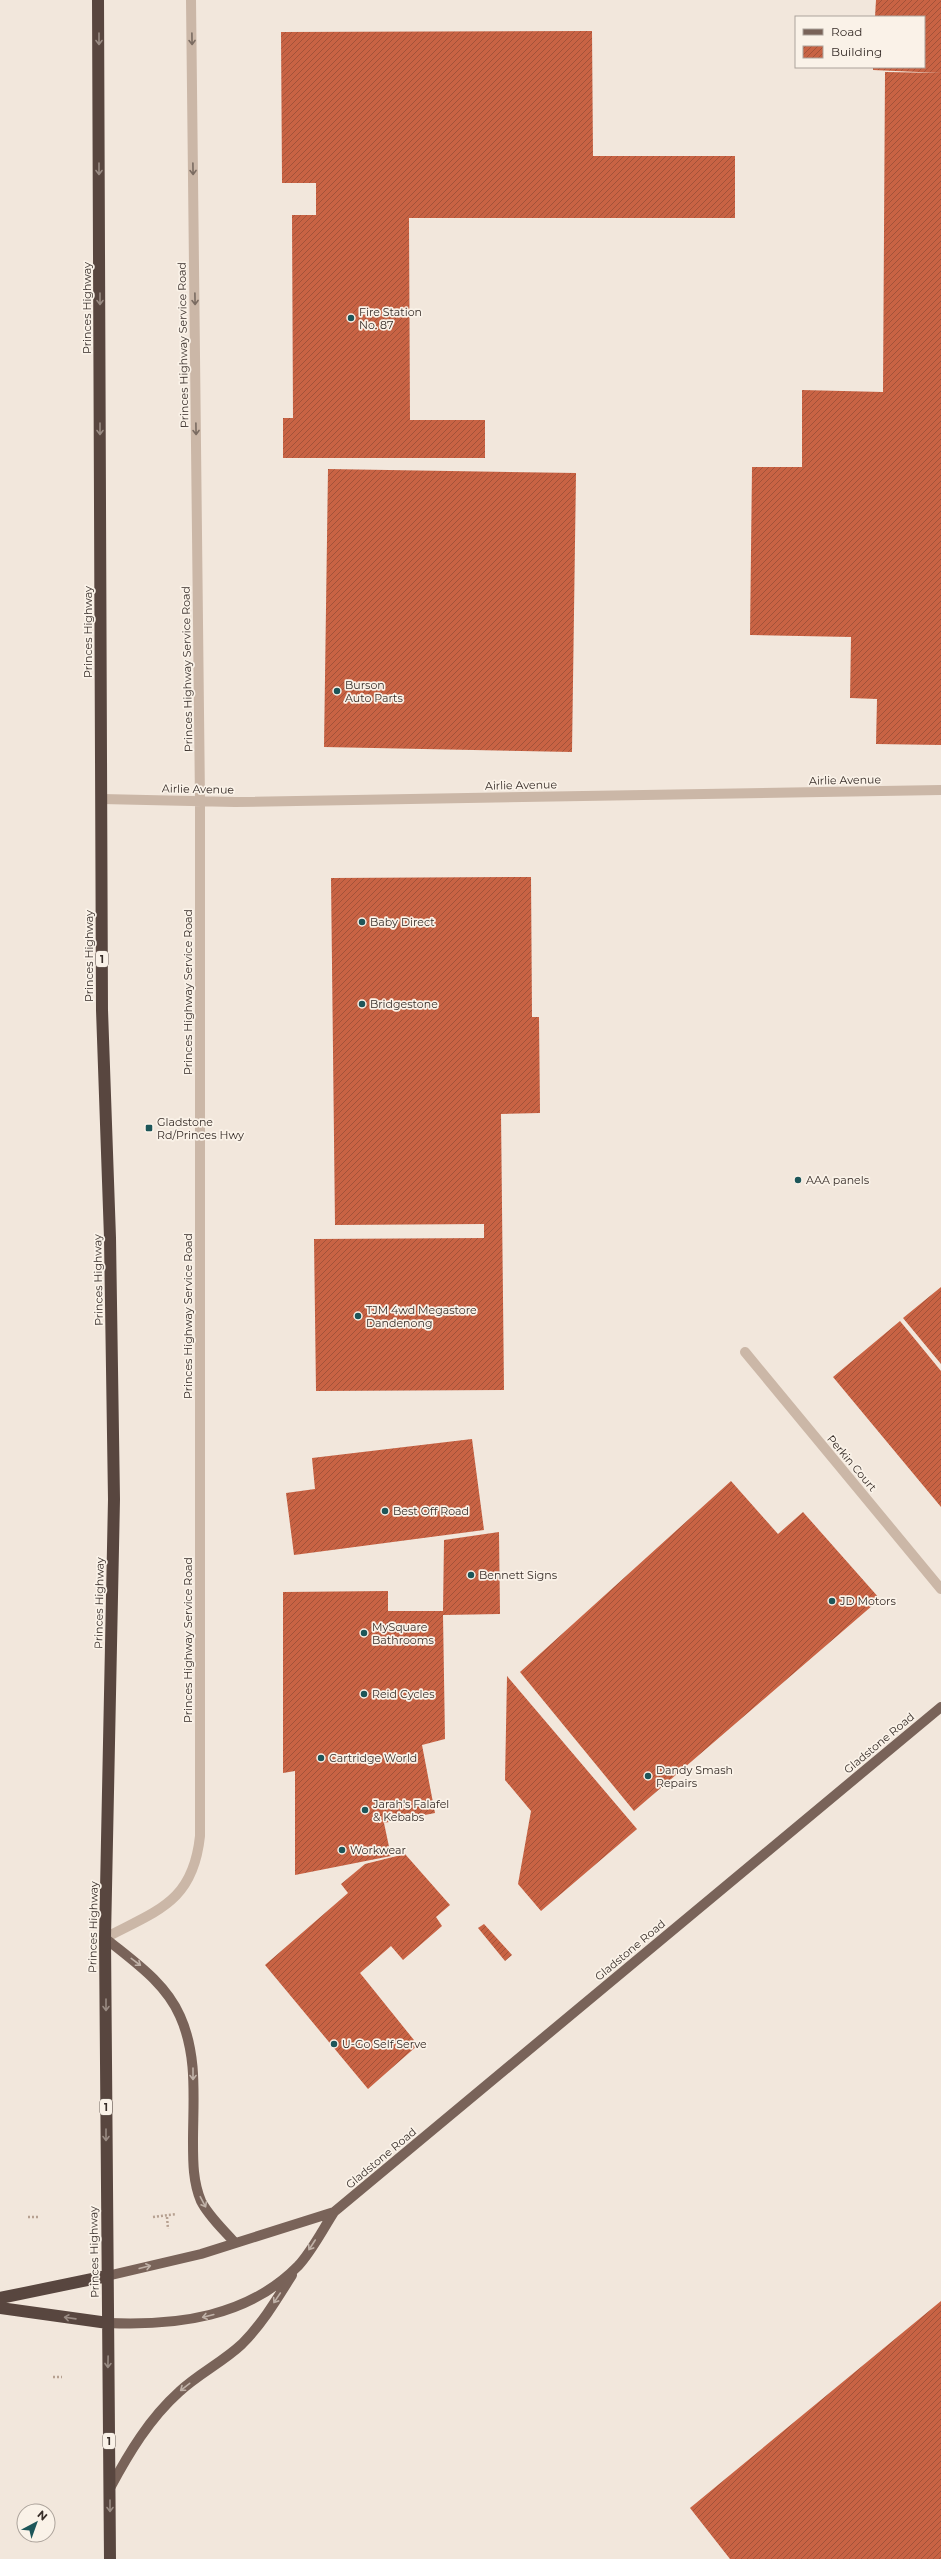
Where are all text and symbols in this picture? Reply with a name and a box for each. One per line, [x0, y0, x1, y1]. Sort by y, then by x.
legend [795, 16, 925, 68]
text: Road [831, 24, 862, 39]
one-way arrow [95, 32, 102, 45]
one-way arrow [188, 32, 196, 45]
text: Building [831, 44, 882, 59]
one-way arrow [95, 162, 103, 175]
one-way arrow [189, 162, 197, 175]
street label: Princes Highway [80, 262, 94, 354]
street label: Princes Highway Service Road [175, 262, 191, 428]
one-way arrow [96, 292, 104, 305]
one-way arrow [191, 292, 199, 305]
place label: Fire Station No. 87 [359, 305, 422, 332]
marker: Fire Station No. 87 [346, 313, 356, 323]
one-way arrow [96, 422, 104, 435]
one-way arrow [192, 422, 200, 435]
street label: Princes Highway [81, 586, 95, 678]
street label: Princes Highway Service Road [179, 586, 195, 752]
place label: Burson Auto Parts [345, 678, 403, 705]
marker: Burson Auto Parts [332, 686, 342, 696]
street label: Airlie Avenue [809, 772, 882, 788]
street label: Airlie Avenue [485, 777, 558, 793]
street label: Airlie Avenue [162, 781, 235, 797]
street label: Princes Highway Service Road [181, 909, 195, 1075]
street label: Princes Highway [82, 910, 96, 1002]
place label: Baby Direct [370, 915, 435, 929]
marker: Baby Direct [357, 917, 367, 927]
road number: 1 [96, 951, 108, 967]
place label: Bridgestone [370, 997, 438, 1011]
marker: Bridgestone [357, 999, 367, 1009]
place label: Gladstone Rd/Princes Hwy [157, 1115, 244, 1142]
marker: Gladstone Rd/Princes Hwy [144, 1123, 154, 1133]
place label: AAA panels [806, 1173, 870, 1187]
marker: AAA panels [793, 1175, 803, 1185]
street label: Princes Highway Service Road [181, 1233, 195, 1399]
street label: Princes Highway [90, 1234, 106, 1326]
place label: TJM 4wd Megastore Dandenong [366, 1303, 477, 1330]
marker: TJM 4wd Megastore Dandenong [353, 1311, 363, 1321]
street label: Perkin Court [824, 1432, 880, 1495]
place label: Best Off Road [393, 1504, 469, 1518]
marker: Best Off Road [380, 1506, 390, 1516]
street label: Princes Highway [91, 1557, 107, 1649]
street label: Princes Highway Service Road [181, 1557, 195, 1723]
place label: Bennett Signs [479, 1568, 558, 1582]
marker: Bennett Signs [466, 1570, 476, 1580]
place label: JD Motors [839, 1594, 896, 1608]
marker: JD Motors [827, 1596, 837, 1606]
place label: MySquare Bathrooms [372, 1620, 434, 1647]
marker: MySquare Bathrooms [359, 1628, 369, 1638]
place label: Reid Cycles [372, 1687, 435, 1701]
marker: Reid Cycles [359, 1689, 369, 1699]
street label: Gladstone Road [841, 1709, 917, 1777]
place label: Cartridge World [329, 1751, 417, 1765]
marker: Cartridge World [316, 1753, 326, 1763]
place label: Dandy Smash Repairs [656, 1763, 733, 1790]
marker: Dandy Smash Repairs [643, 1771, 653, 1781]
place label: Jarah's Falafel & Kebabs [372, 1797, 449, 1824]
marker: Jarah's Falafel & Kebabs [360, 1805, 370, 1815]
place label: Workwear [350, 1843, 406, 1857]
marker: Workwear [337, 1845, 347, 1855]
street label: Princes Highway [85, 1881, 101, 1973]
street label: Gladstone Road [592, 1916, 668, 1984]
one-way arrow [130, 1958, 141, 1967]
one-way arrow [102, 1998, 110, 2011]
place label: U-Go Self Serve [342, 2037, 427, 2051]
marker: U-Go Self Serve [329, 2039, 339, 2049]
one-way arrow [189, 2067, 197, 2080]
road number: 1 [100, 2099, 112, 2115]
street label: Gladstone Road [343, 2124, 419, 2192]
one-way arrow [102, 2128, 110, 2141]
one-way arrow [199, 2196, 207, 2208]
street label: Princes Highway [86, 2206, 102, 2298]
one-way arrow [308, 2239, 316, 2251]
one-way arrow [138, 2262, 151, 2270]
one-way arrow [273, 2292, 281, 2303]
one-way arrow [202, 2313, 215, 2320]
one-way arrow [64, 2314, 77, 2322]
one-way arrow [104, 2355, 112, 2368]
one-way arrow [179, 2382, 190, 2391]
road number: 1 [103, 2433, 115, 2449]
one-way arrow [106, 2499, 114, 2512]
north arrow [16, 2503, 56, 2543]
text: N [35, 2507, 51, 2524]

